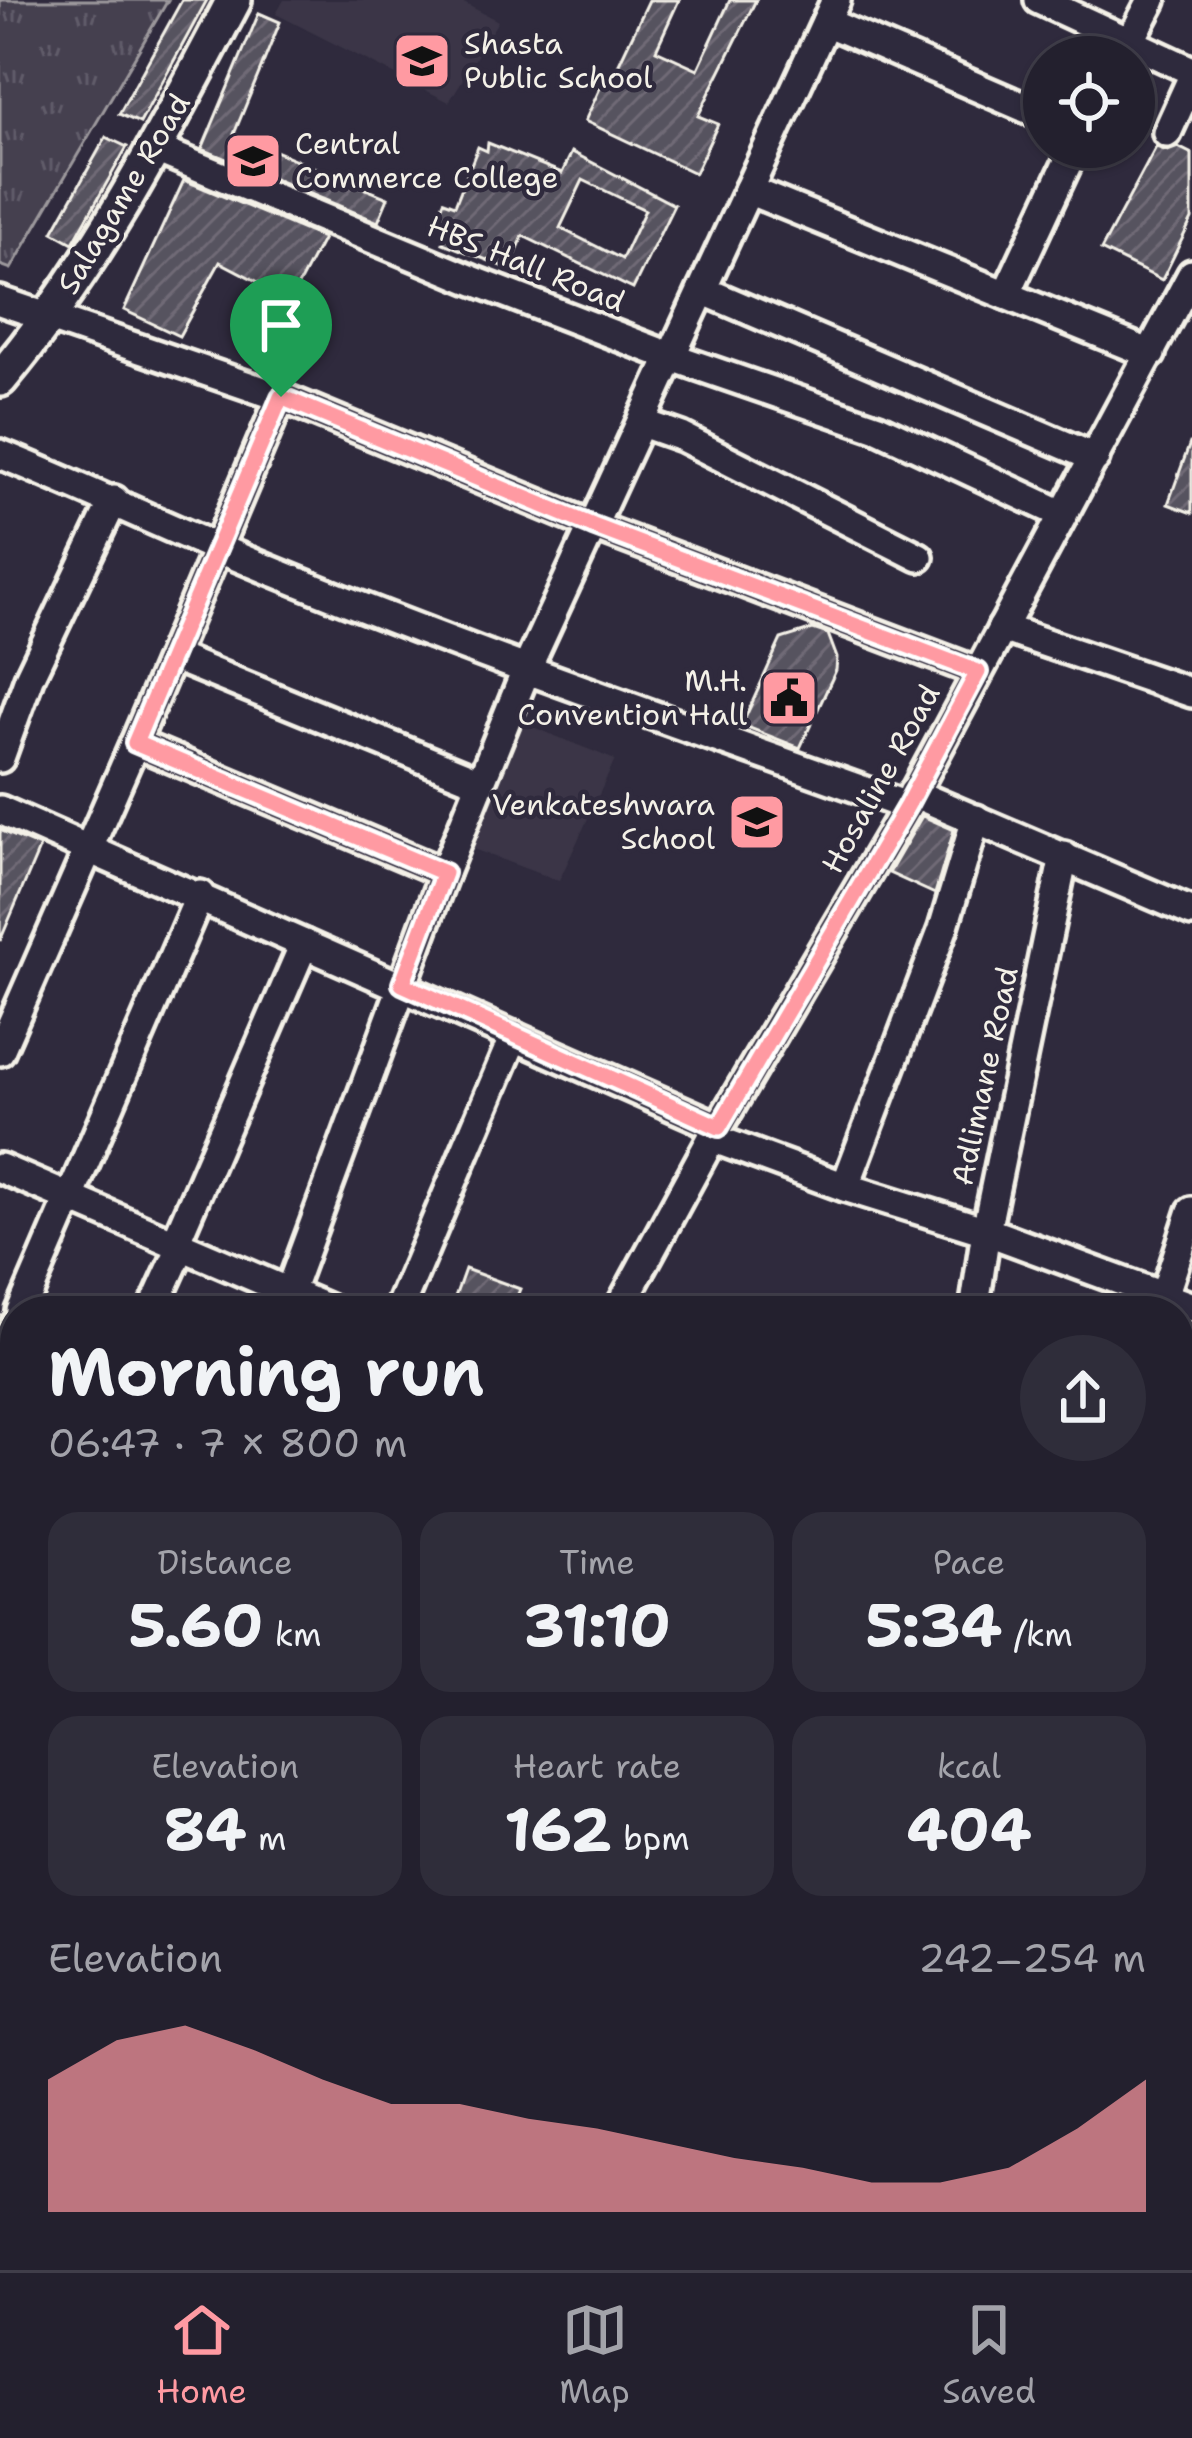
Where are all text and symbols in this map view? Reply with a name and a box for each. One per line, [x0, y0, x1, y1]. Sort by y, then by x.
place label: Shasta Public School [464, 23, 652, 98]
school or university icon: Shasta Public School [391, 30, 453, 92]
map controls [1023, 36, 1155, 168]
button: locate [1023, 36, 1155, 168]
street label: Salagame Road [47, 86, 200, 302]
place label: Central Commerce College [295, 123, 558, 198]
school or university icon: Central Commerce College [222, 130, 284, 192]
street label: HBS Hall Road [421, 205, 631, 322]
pin [230, 274, 332, 397]
icon: arrive [248, 292, 314, 358]
place label: M.H. Convention Hall [517, 660, 747, 735]
public building icon: M.H. Convention Hall [758, 667, 820, 729]
street label: Hosaline Road [812, 677, 949, 881]
place label: Venkateshwara School [492, 784, 715, 859]
school or university icon: Venkateshwara School [726, 791, 788, 853]
street label: Adlimane Road [941, 963, 1028, 1189]
text: Morning run [48, 1328, 484, 1416]
button: share [1020, 1335, 1146, 1461]
text: 06:47 · 7 × 800 m [48, 1417, 407, 1469]
text: Distance [157, 1540, 293, 1585]
text: Time [559, 1540, 635, 1585]
text: Pace [933, 1540, 1005, 1585]
text: 5.60 [128, 1585, 264, 1665]
text: 31:10 [523, 1585, 671, 1665]
text: 5:34 [865, 1585, 1002, 1665]
text: km [264, 1612, 322, 1657]
text: /km [1002, 1612, 1073, 1657]
text: Elevation [151, 1744, 299, 1789]
text: Heart rate [513, 1744, 681, 1789]
text: kcal [937, 1744, 1001, 1789]
text: 84 [163, 1789, 247, 1869]
text: 162 [504, 1789, 612, 1869]
text: 404 [906, 1789, 1032, 1869]
text: m [247, 1816, 287, 1861]
text: bpm [612, 1816, 690, 1861]
text: Elevation [48, 1932, 223, 1984]
text: 242–254 m [918, 1932, 1146, 1984]
tab: Home [156, 2297, 247, 2414]
tab: Map [559, 2297, 630, 2414]
tab: Saved [942, 2297, 1036, 2414]

